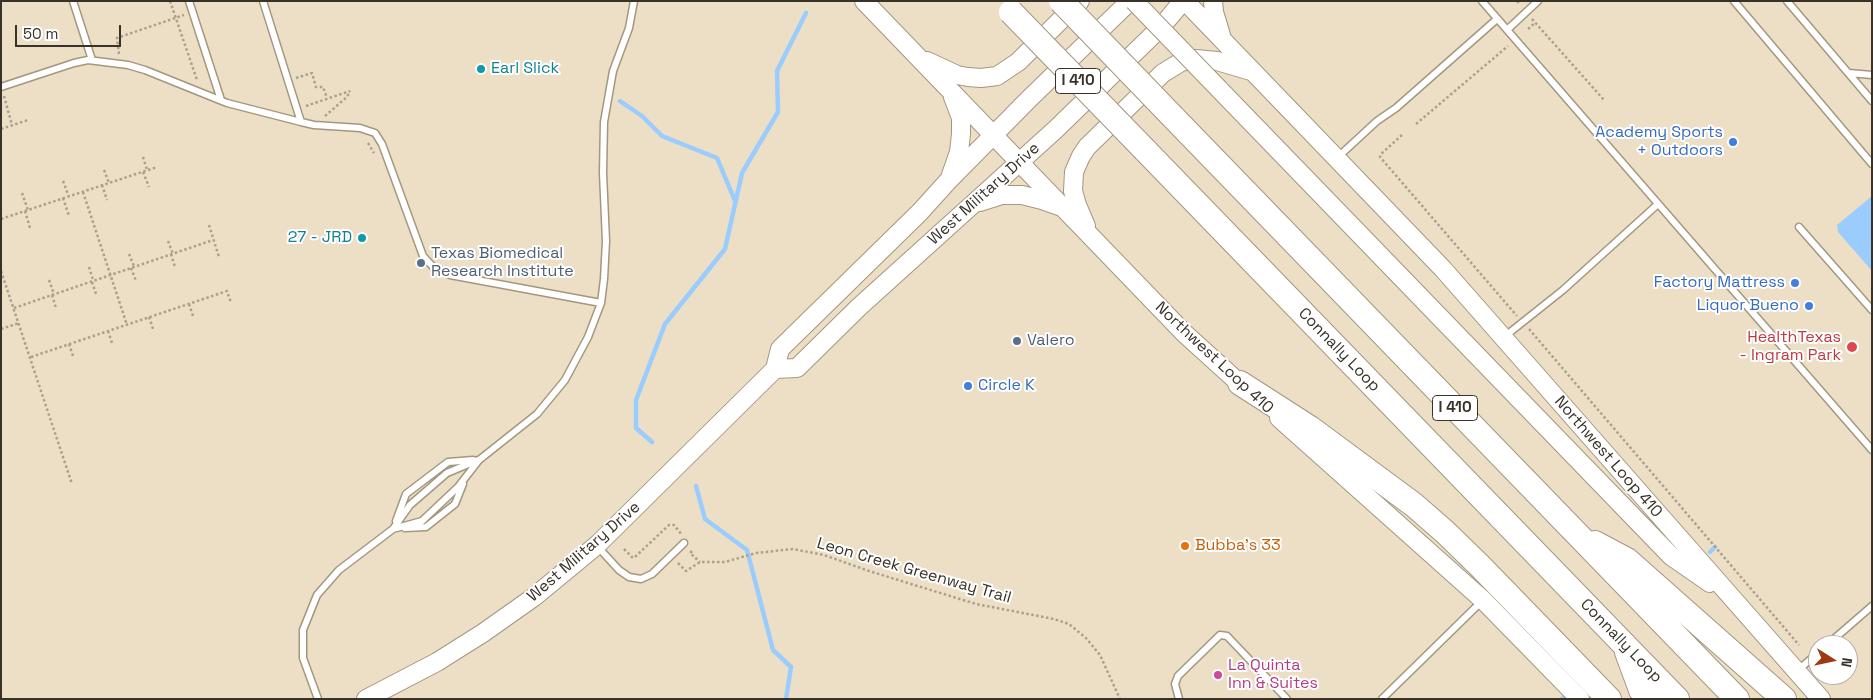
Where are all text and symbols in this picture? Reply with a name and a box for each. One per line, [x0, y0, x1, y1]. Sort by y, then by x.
scale bar [18, 15, 124, 47]
text: 50 m [23, 24, 58, 43]
place label: Earl Slick [491, 59, 559, 79]
marker: Earl Slick [475, 63, 487, 75]
road number: I 410 [1056, 68, 1100, 94]
place label: Academy Sports + Outdoors [1595, 123, 1723, 161]
marker: Academy Sports + Outdoors [1727, 136, 1739, 148]
street label: West Military Drive [924, 139, 1044, 249]
place label: 27 - JRD [288, 228, 352, 248]
marker: 27 - JRD [356, 232, 368, 244]
place label: Texas Biomedical Research Institute [431, 244, 574, 282]
marker: Texas Biomedical Research Institute [415, 257, 427, 269]
place label: Factory Mattress [1654, 273, 1785, 293]
marker: Factory Mattress [1789, 277, 1801, 289]
place label: Liquor Bueno [1697, 296, 1799, 316]
street label: Northwest Loop 410 [1151, 298, 1277, 418]
marker: Liquor Bueno [1803, 300, 1815, 312]
street label: Connally Loop [1294, 304, 1384, 396]
place label: HealthTexas - Ingram Park [1740, 328, 1841, 366]
place label: Valero [1027, 331, 1075, 351]
marker: Valero [1011, 335, 1023, 347]
marker: HealthTexas - Ingram Park [1845, 340, 1859, 354]
place label: Circle K [978, 376, 1035, 396]
marker: Circle K [962, 380, 974, 392]
street label: Northwest Loop 410 [1550, 392, 1666, 522]
road number: I 410 [1432, 396, 1478, 420]
street label: West Military Drive [524, 498, 644, 606]
street label: Leon Creek Greenway Trail [815, 534, 1013, 608]
place label: Bubba's 33 [1195, 536, 1281, 556]
marker: Bubba's 33 [1179, 540, 1191, 552]
street label: Connally Loop [1576, 595, 1666, 687]
north arrow [1808, 635, 1858, 685]
place label: La Quinta Inn & Suites [1228, 656, 1318, 694]
text: N [1837, 656, 1856, 669]
marker: La Quinta Inn & Suites [1212, 669, 1224, 681]

